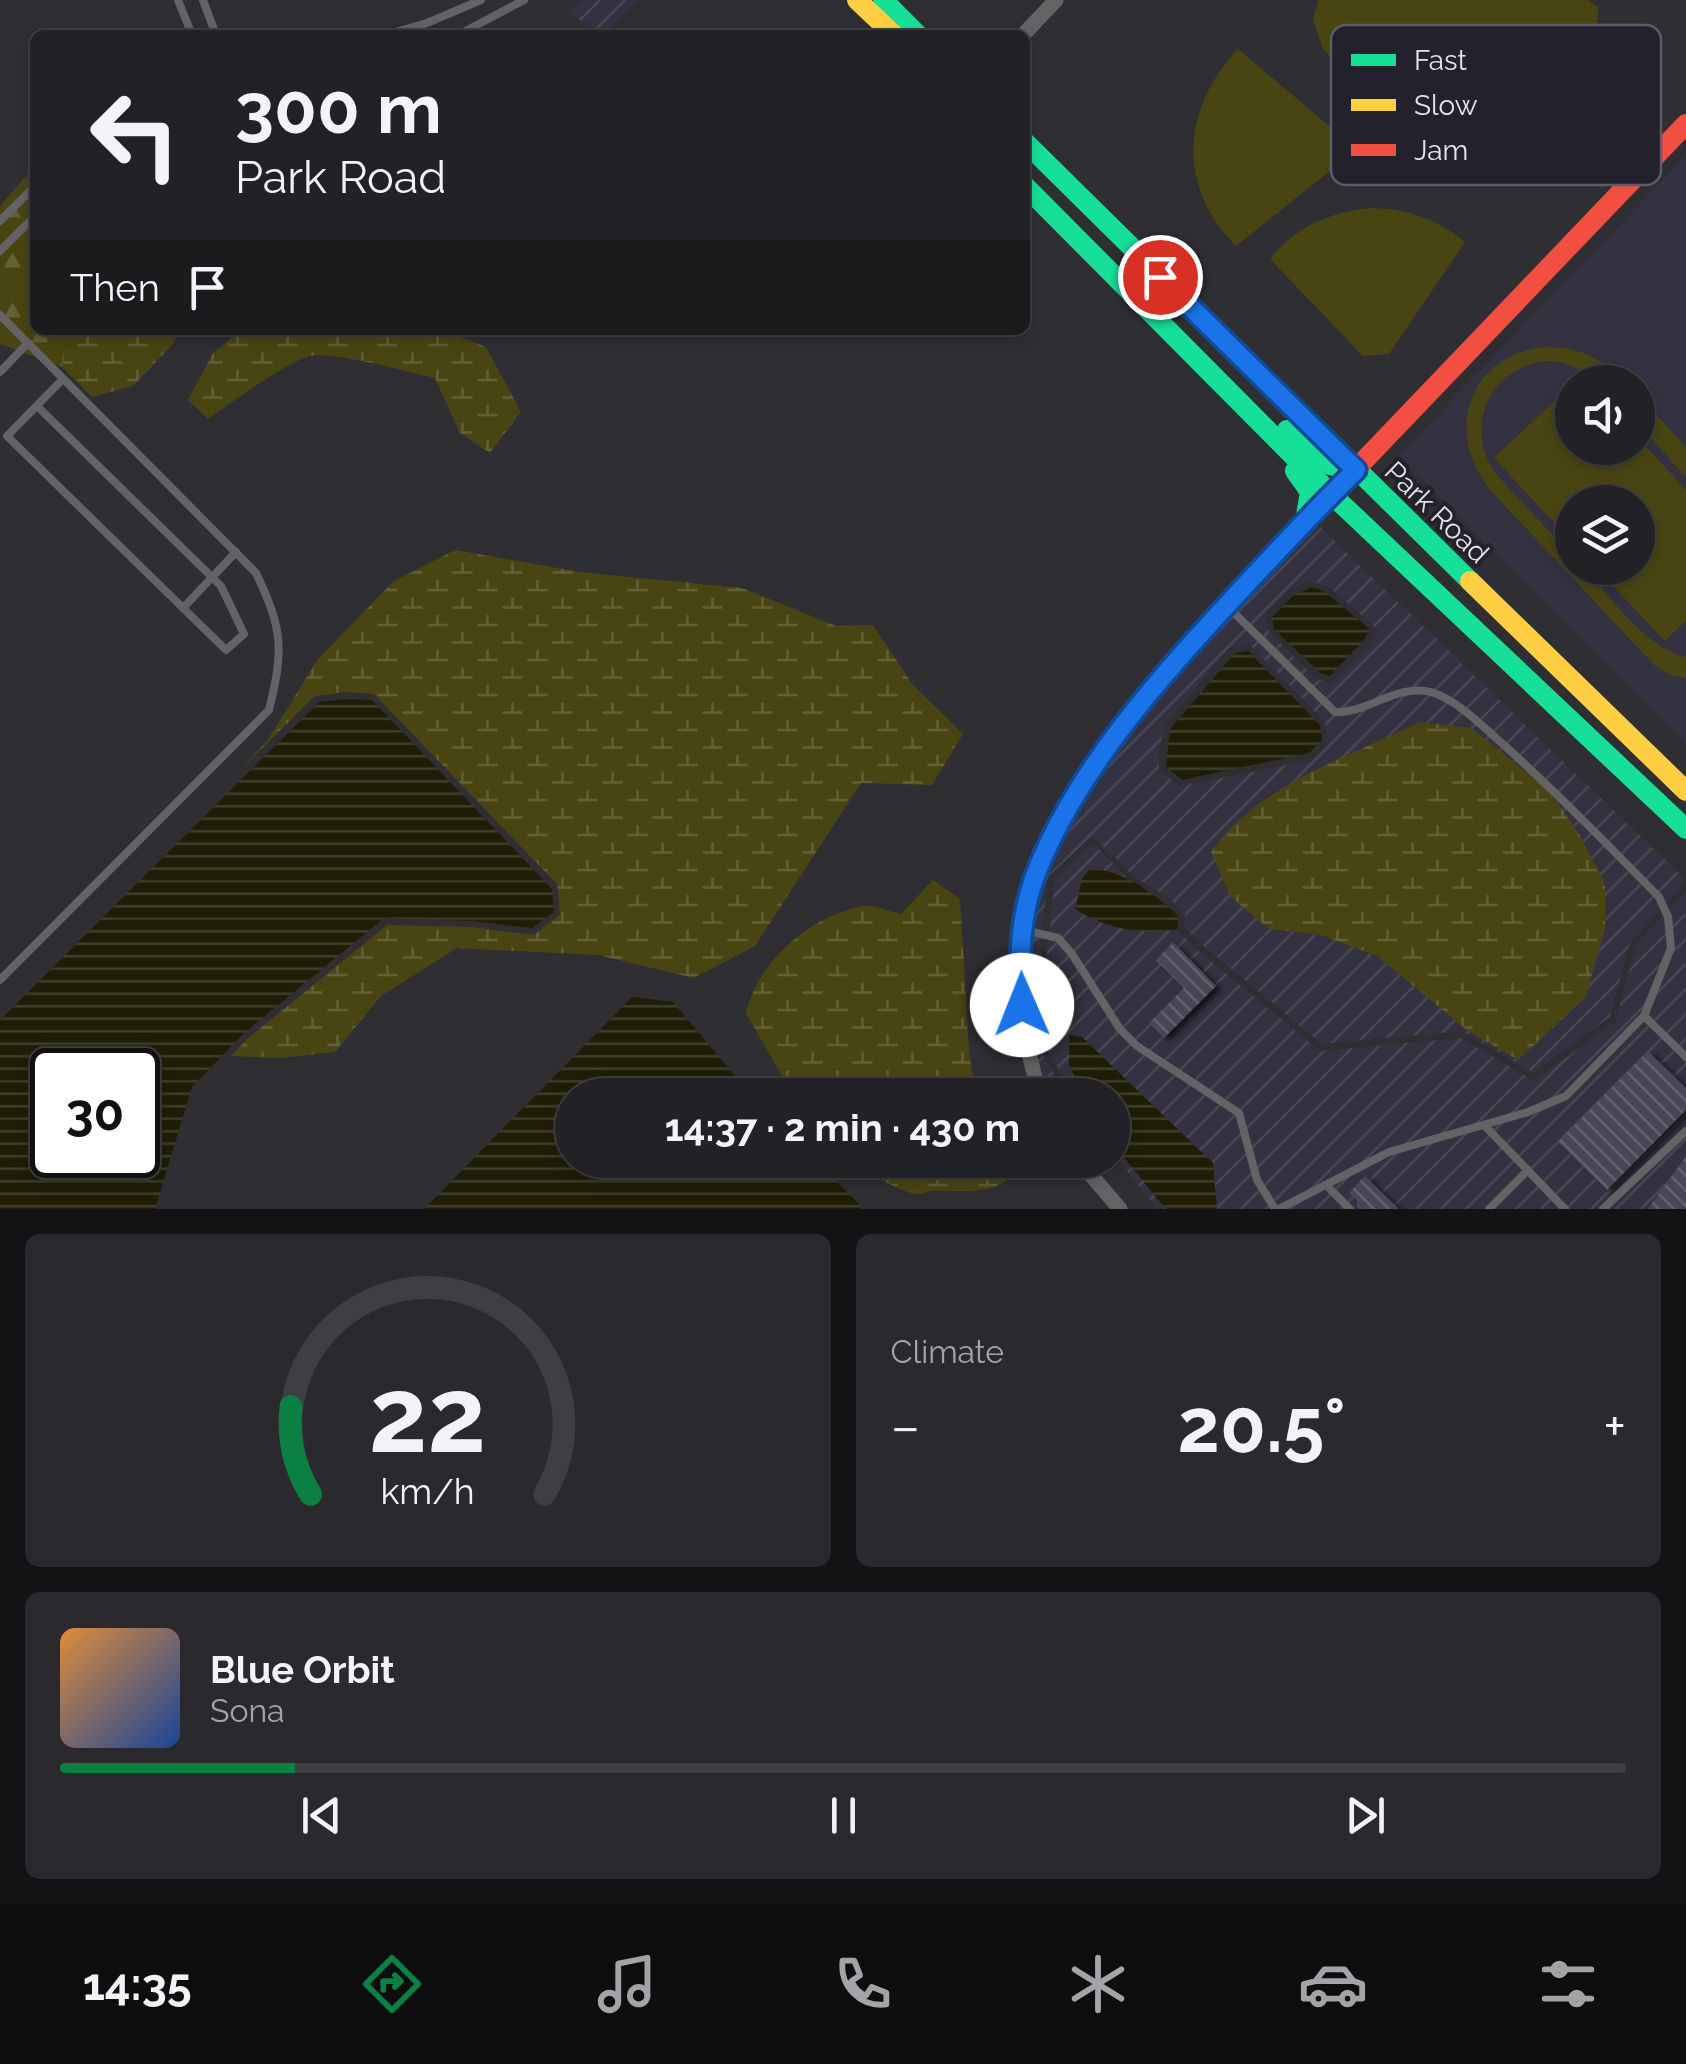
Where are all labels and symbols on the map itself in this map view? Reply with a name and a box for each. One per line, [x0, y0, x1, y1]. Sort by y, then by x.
legend [1331, 25, 1661, 185]
text: Fast [1414, 44, 1467, 77]
text: Slow [1414, 89, 1478, 122]
text: Jam [1414, 134, 1468, 167]
pin [1118, 235, 1203, 320]
street label: Park Road [1378, 455, 1495, 570]
position arrow [970, 953, 1074, 1057]
speed limit sign: 30 [30, 1048, 160, 1178]

